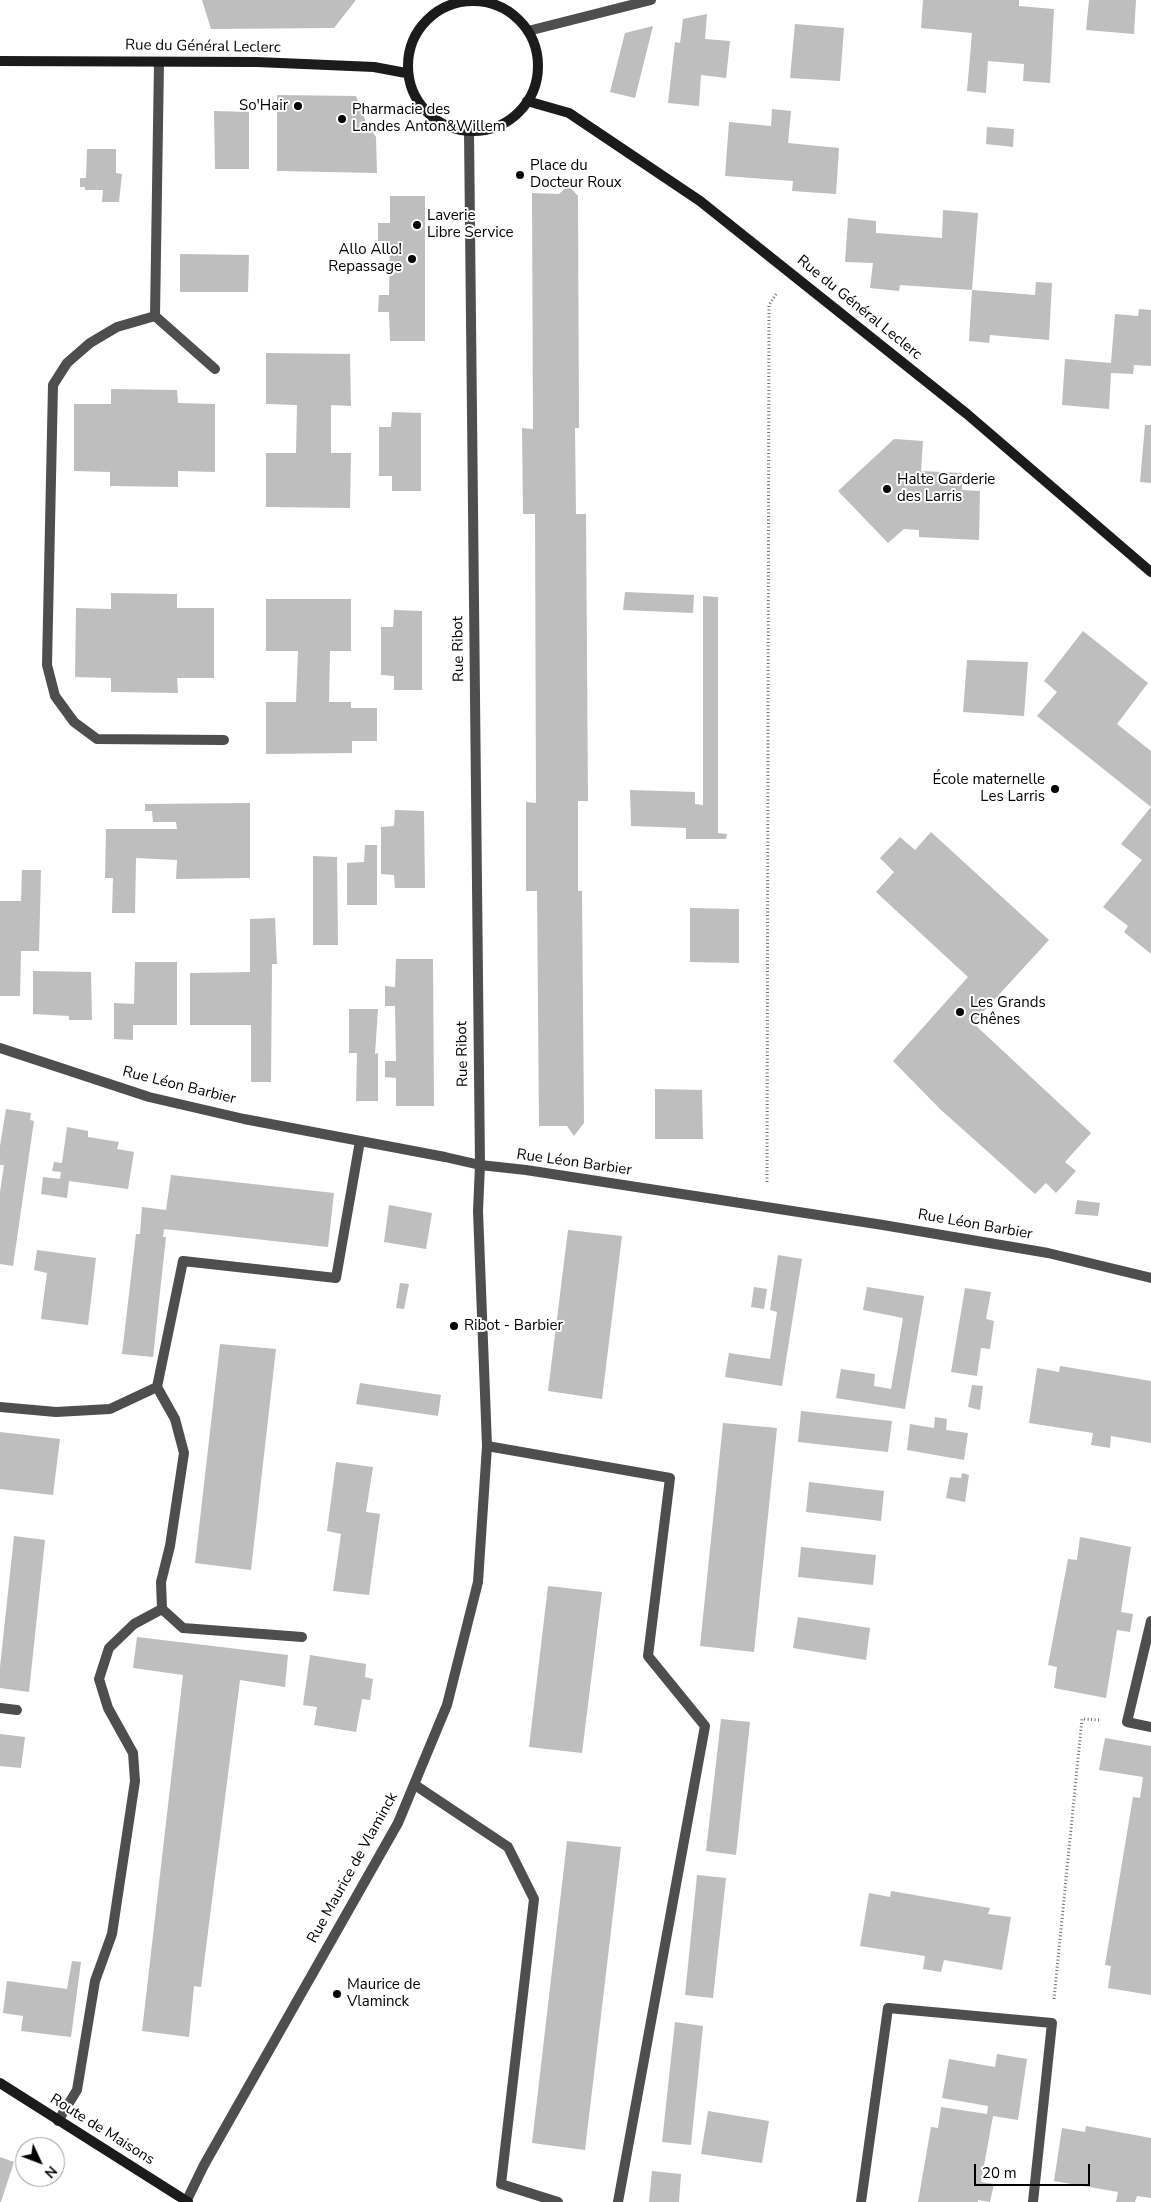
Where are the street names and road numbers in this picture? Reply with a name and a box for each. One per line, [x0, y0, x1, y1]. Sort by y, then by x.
street label: Rue du Général Leclerc [125, 37, 281, 57]
street label: Rue du Général Leclerc [793, 252, 925, 364]
street label: Rue Ribot [449, 616, 469, 682]
street label: Rue Ribot [453, 1021, 473, 1087]
street label: Rue Léon Barbier [121, 1063, 237, 1109]
street label: Rue Léon Barbier [515, 1146, 633, 1180]
street label: Rue Léon Barbier [916, 1206, 1034, 1244]
street label: Rue Maurice de Vlaminck [304, 1789, 402, 1947]
street label: Route de Maisons [46, 2091, 158, 2169]

